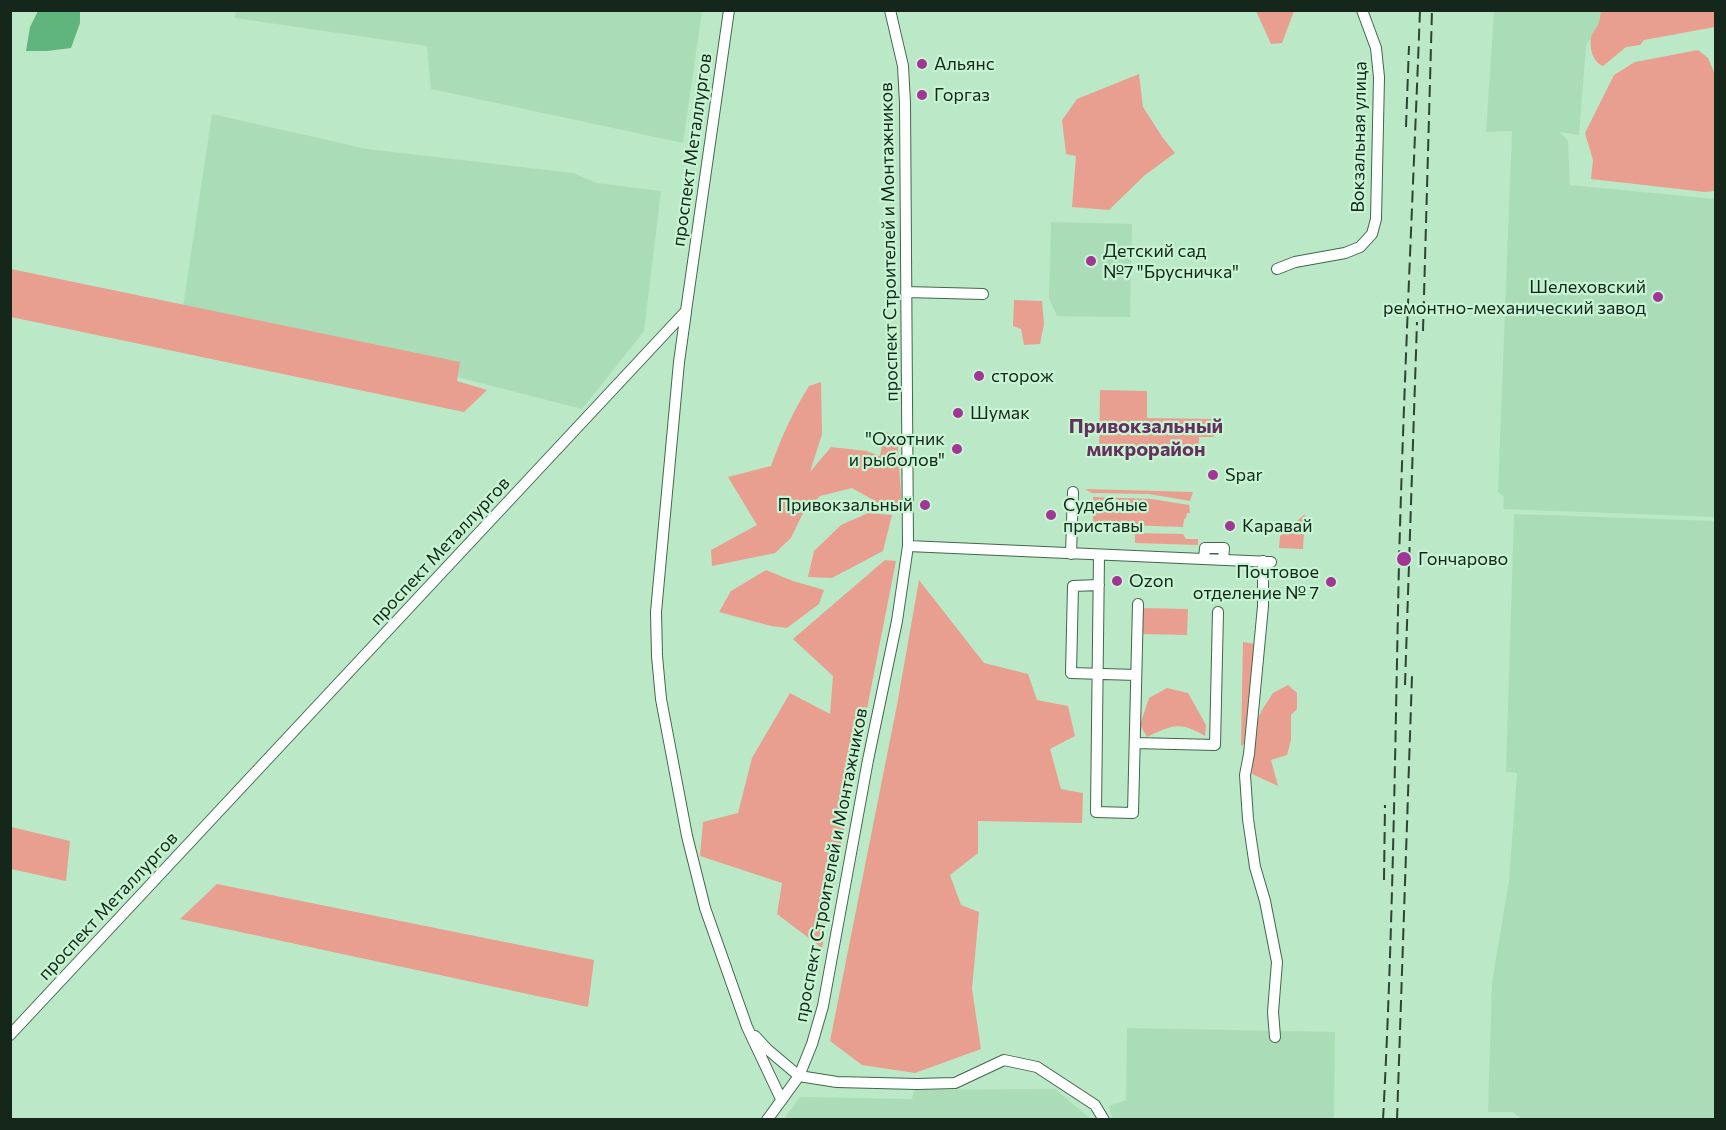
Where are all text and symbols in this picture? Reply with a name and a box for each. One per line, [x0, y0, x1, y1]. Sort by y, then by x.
street label: проспект Металлургов [668, 52, 716, 248]
place label: Альянс [934, 53, 995, 75]
marker: Альянс [915, 57, 929, 71]
street label: Вокзальная улица [1347, 61, 1371, 213]
street label: проспект Строителей и Монтажников [875, 82, 903, 402]
place label: Горгаз [934, 84, 990, 106]
marker: Горгаз [915, 88, 929, 102]
place label: Детский сад №7 "Брусничка" [1103, 240, 1239, 282]
marker: Детский сад №7 "Брусничка" [1084, 254, 1098, 268]
place label: Шелеховский ремонтно-механический завод [1383, 276, 1646, 318]
marker: Шелеховский ремонтно-механический завод [1651, 290, 1665, 304]
place label: сторож [991, 365, 1054, 387]
marker: сторож [972, 369, 986, 383]
place label: Шумак [970, 402, 1030, 424]
marker: Шумак [951, 406, 965, 420]
district label: Привокзальный микрорайон [1069, 414, 1223, 461]
place label: "Охотник и рыболов" [849, 428, 945, 470]
marker: "Охотник и рыболов" [950, 442, 964, 456]
place label: Spar [1225, 464, 1263, 486]
marker: Spar [1206, 468, 1220, 482]
street label: проспект Металлургов [366, 472, 514, 630]
place label: Привокзальный [777, 494, 913, 516]
place label: Судебные приставы [1063, 494, 1147, 536]
marker: Привокзальный [918, 498, 932, 512]
marker: Судебные приставы [1044, 508, 1058, 522]
place label: Каравай [1242, 515, 1312, 537]
marker: Каравай [1223, 519, 1237, 533]
place label: Гончарово [1418, 548, 1508, 570]
marker: Гончарово [1395, 550, 1413, 568]
place label: Почтовое отделение № 7 [1193, 561, 1319, 604]
place label: Ozon [1129, 570, 1174, 592]
marker: Ozon [1110, 574, 1124, 588]
marker: Почтовое отделение № 7 [1324, 575, 1338, 589]
street label: проспект Строителей и Монтажников [790, 706, 872, 1024]
street label: проспект Металлургов [34, 827, 182, 985]

